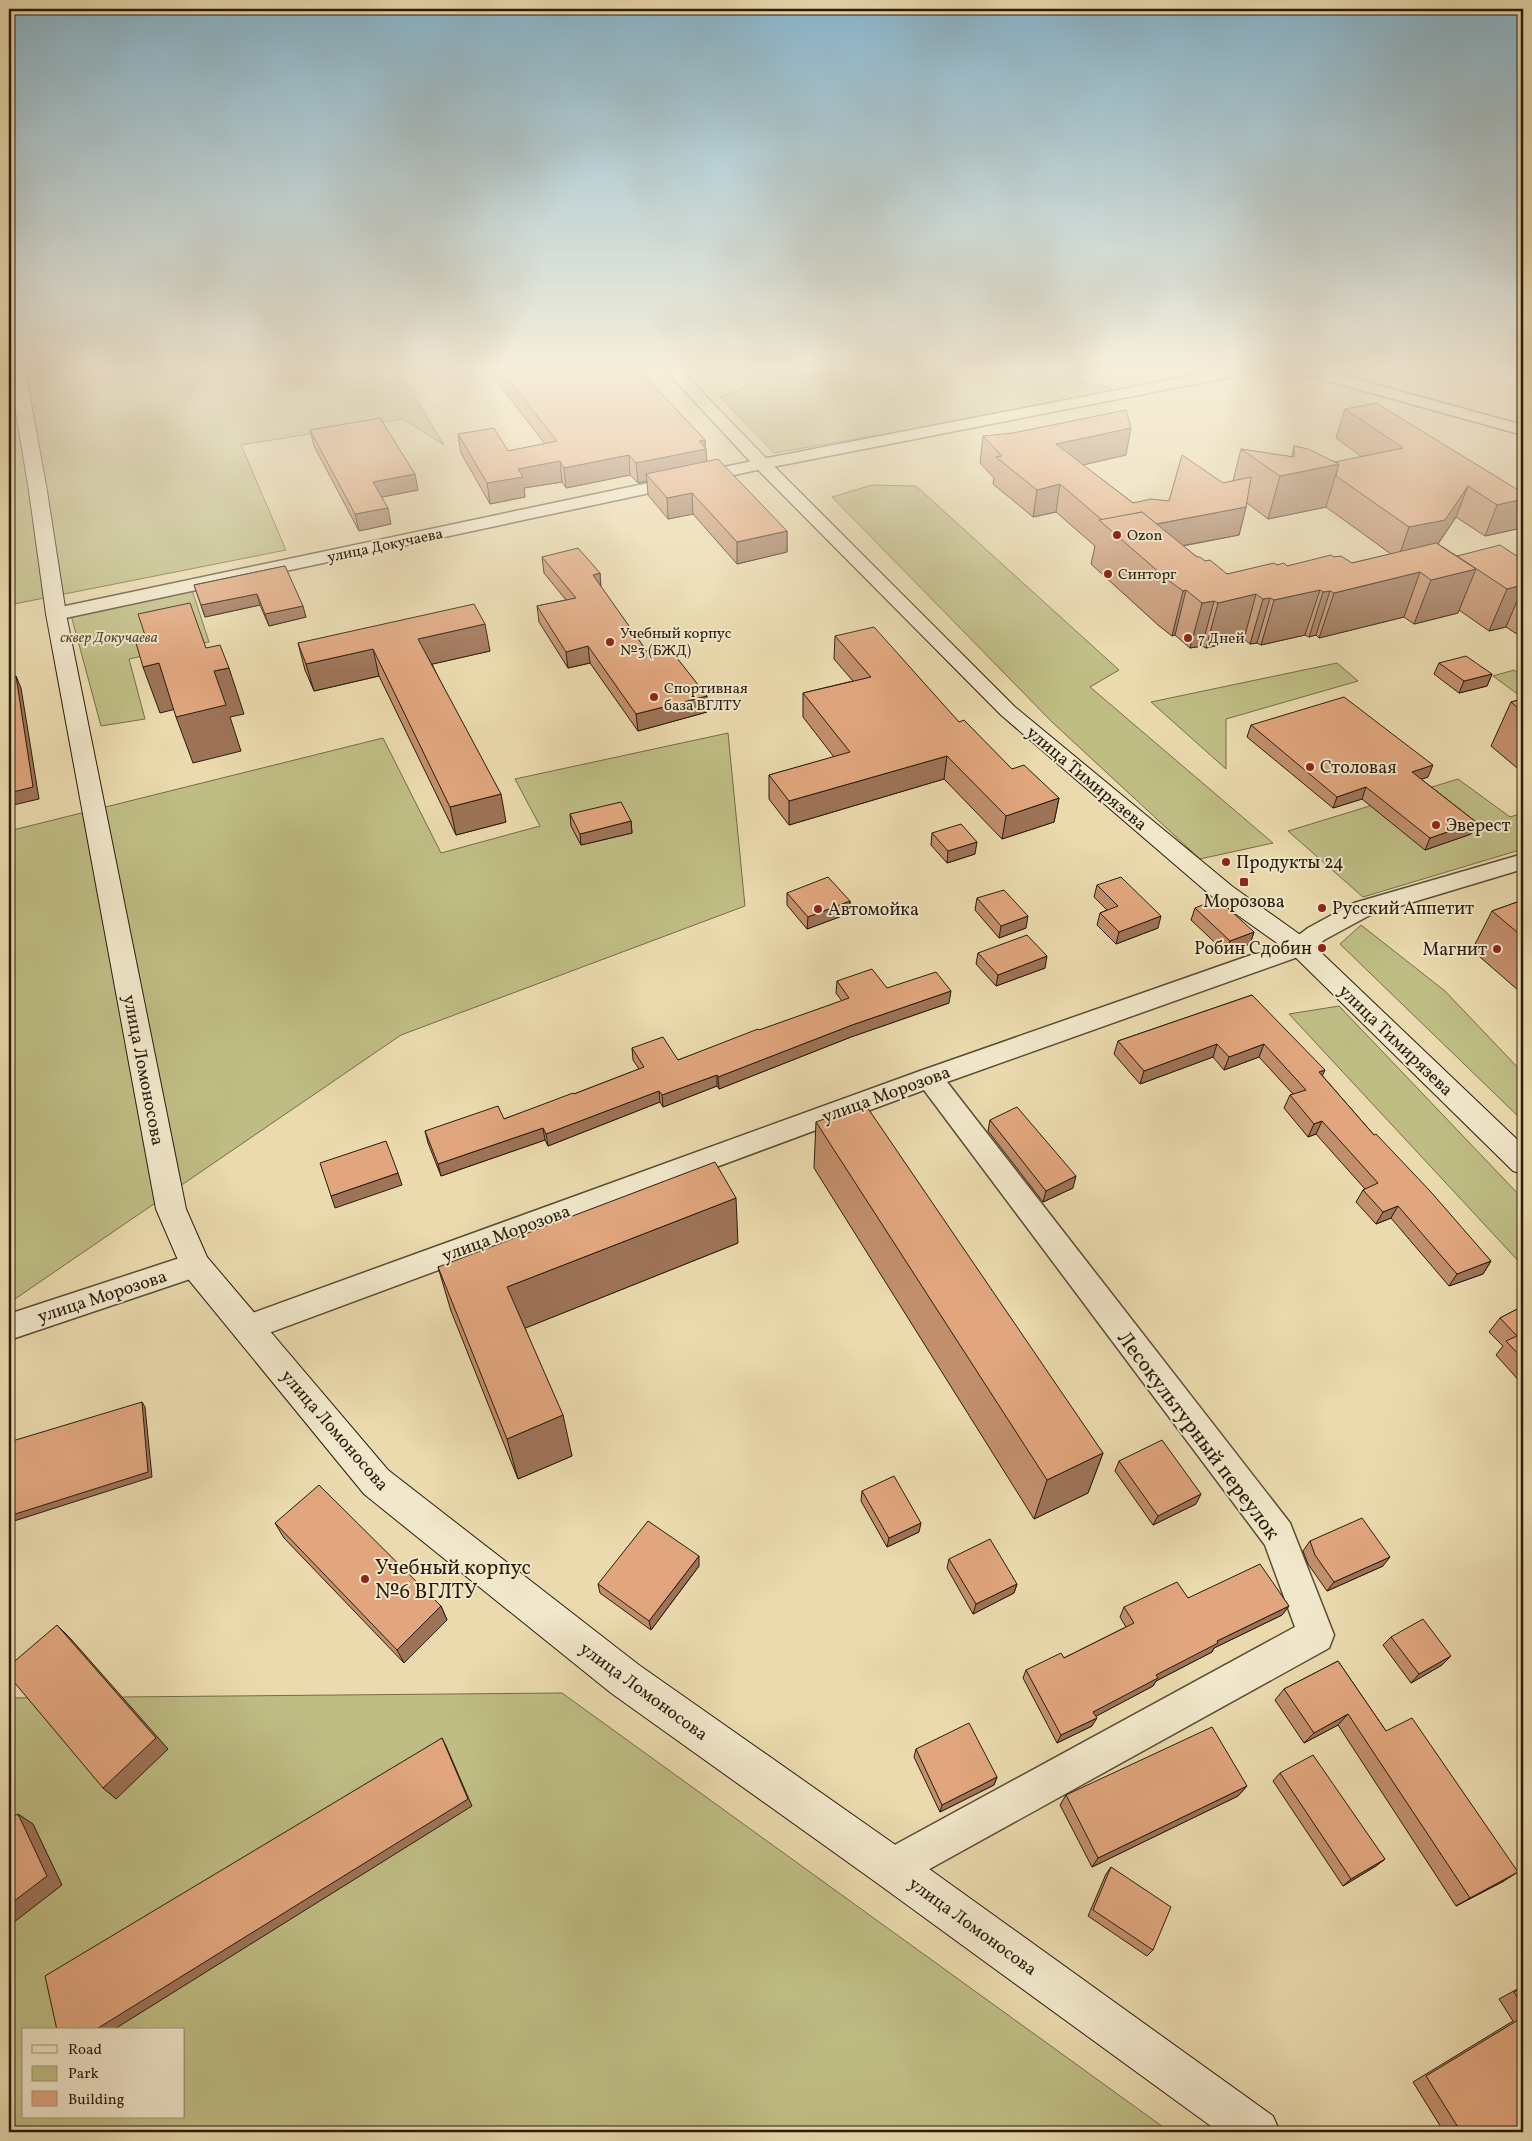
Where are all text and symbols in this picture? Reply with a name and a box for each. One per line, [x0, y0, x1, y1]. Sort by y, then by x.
street label: улица Докучаева [326, 524, 445, 569]
place label: Ozon [1127, 526, 1162, 547]
marker: Ozon [1111, 529, 1123, 541]
place label: Синторг [1118, 565, 1177, 586]
marker: Синторг [1102, 568, 1114, 580]
place label: Учебный корпус №3 (БЖД) [620, 624, 732, 662]
park label: сквер Докучаева [60, 628, 158, 649]
place label: 7 Дней [1198, 629, 1245, 650]
marker: 7 Дней [1182, 632, 1194, 644]
marker: Учебный корпус №3 (БЖД) [604, 636, 616, 648]
place label: Спортивная база ВГЛТУ [664, 679, 748, 717]
marker: Спортивная база ВГЛТУ [648, 691, 660, 703]
street label: улица Тимирязева [1020, 721, 1152, 837]
place label: Столовая [1320, 756, 1397, 781]
marker: Столовая [1304, 761, 1316, 773]
place label: Эверест [1446, 814, 1511, 839]
marker: Эверест [1430, 819, 1442, 831]
place label: Продукты 24 [1236, 851, 1344, 876]
marker: Продукты 24 [1220, 856, 1232, 868]
marker: Морозова [1238, 876, 1250, 888]
place label: Морозова [1203, 890, 1285, 915]
place label: Русский Аппетит [1332, 897, 1474, 922]
place label: Автомойка [828, 898, 919, 923]
marker: Русский Аппетит [1316, 902, 1328, 914]
marker: Автомойка [812, 903, 824, 915]
place label: Робин Сдобин [1194, 937, 1312, 962]
place label: Магнит [1423, 938, 1487, 963]
marker: Робин Сдобин [1316, 942, 1328, 954]
marker: Магнит [1491, 943, 1503, 955]
street label: улица Тимирязева [1332, 980, 1458, 1103]
street label: улица Ломоносова [116, 993, 169, 1148]
street label: улица Морозова [819, 1061, 954, 1130]
street label: улица Морозова [439, 1200, 574, 1269]
street label: улица Морозова [34, 1265, 171, 1330]
street label: Лесокультурный переулок [1110, 1325, 1286, 1546]
street label: улица Ломоносова [274, 1365, 394, 1497]
place label: Учебный корпус №6 ВГЛТУ [375, 1554, 531, 1607]
marker: Учебный корпус №6 ВГЛТУ [359, 1573, 371, 1585]
street label: улица Ломоносова [574, 1637, 713, 1747]
street label: улица Ломоносова [903, 1872, 1042, 1982]
legend [22, 2028, 185, 2118]
text: Road [68, 2040, 102, 2061]
text: Park [68, 2064, 99, 2085]
text: Building [68, 2090, 125, 2111]

